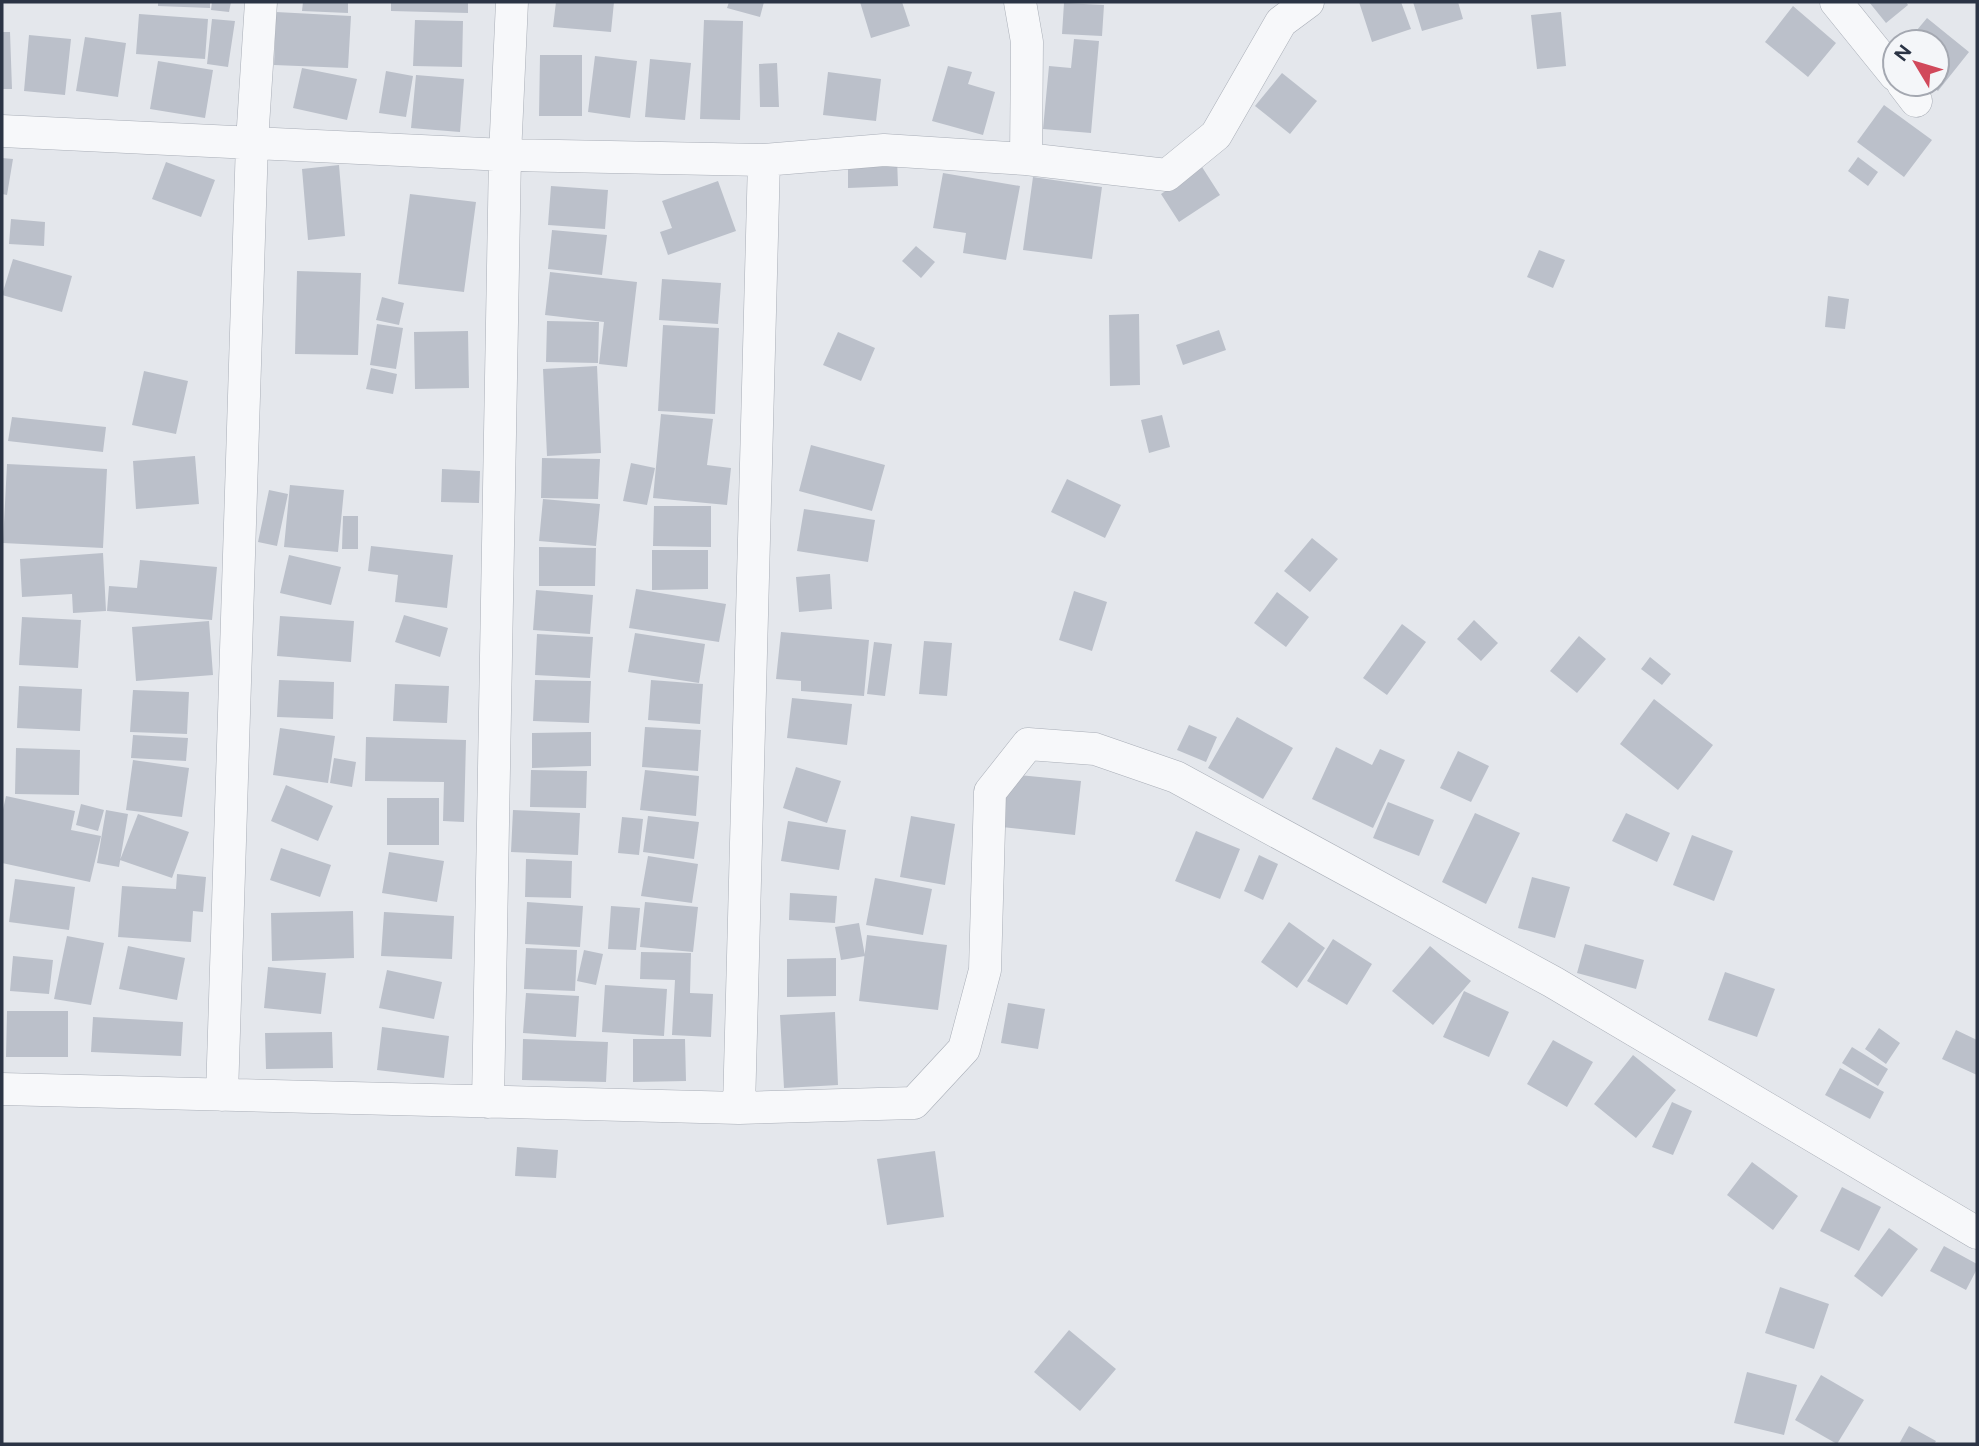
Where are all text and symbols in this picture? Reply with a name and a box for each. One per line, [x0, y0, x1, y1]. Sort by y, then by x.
north arrow [1881, 28, 1951, 98]
text: N [1889, 40, 1917, 66]

